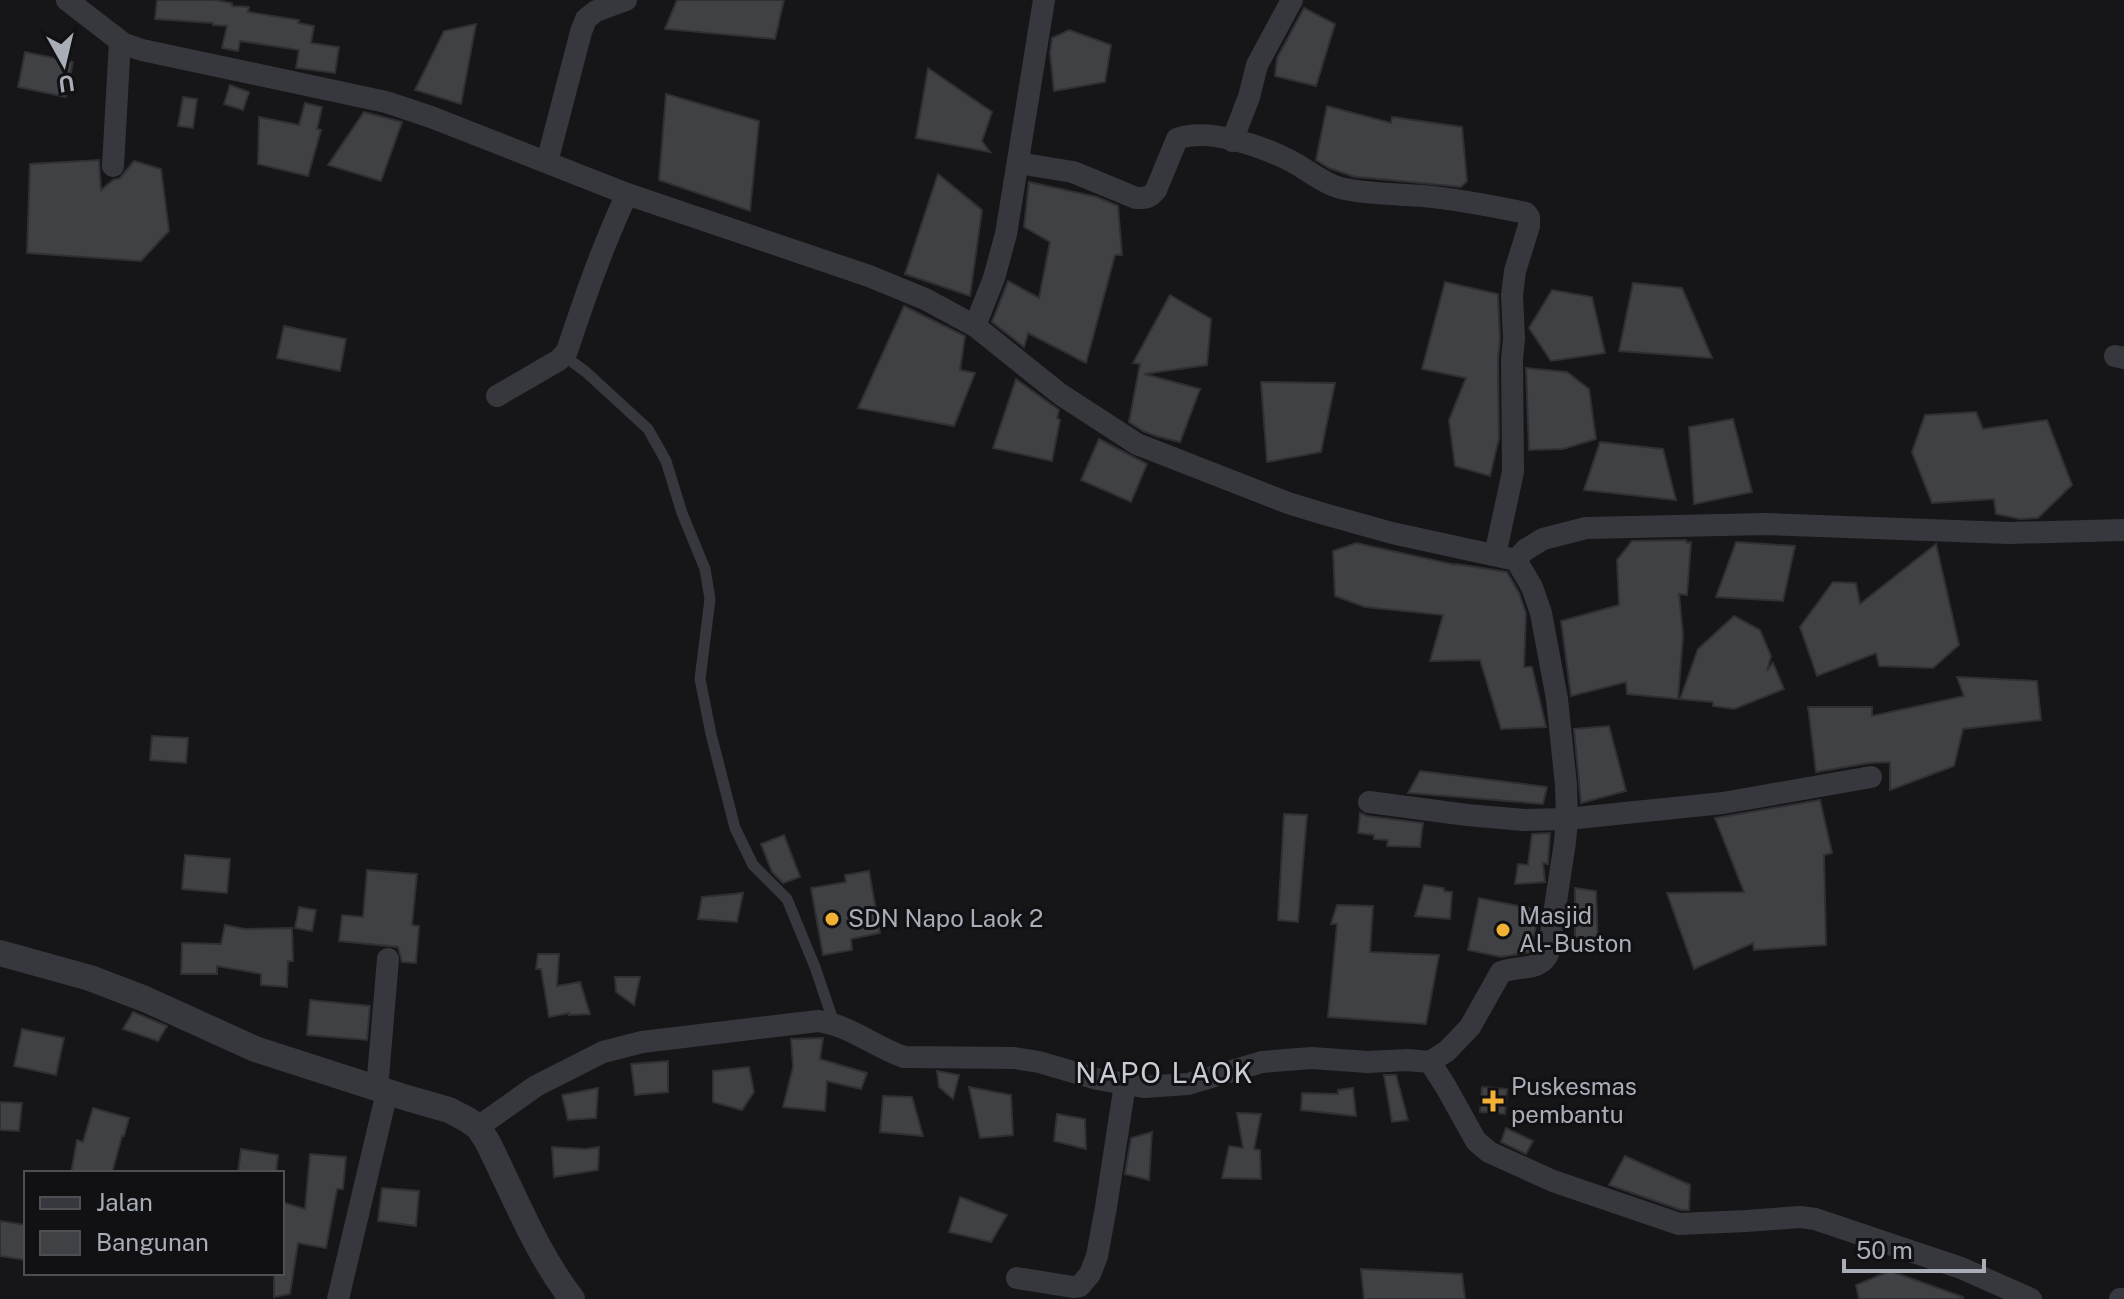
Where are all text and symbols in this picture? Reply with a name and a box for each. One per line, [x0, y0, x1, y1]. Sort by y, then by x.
north arrow [24, 24, 104, 104]
text: U [57, 70, 76, 98]
place label: Masjid Al- Buston [1519, 901, 1632, 957]
place label: SDN Napo Laok 2 [848, 904, 1043, 932]
marker: SDN Napo Laok 2 [823, 910, 841, 928]
marker: Masjid Al- Buston [1494, 921, 1512, 939]
district label: NAPO LAOK [1075, 1056, 1255, 1089]
place label: Puskesmas pembantu [1511, 1072, 1637, 1128]
marker: Puskesmas pembantu [1482, 1090, 1504, 1112]
legend [24, 1171, 284, 1275]
text: Jalan [96, 1188, 153, 1216]
scale bar [1844, 1223, 1984, 1273]
text: Bangunan [96, 1228, 209, 1256]
text: 50 m [1856, 1236, 1913, 1264]

